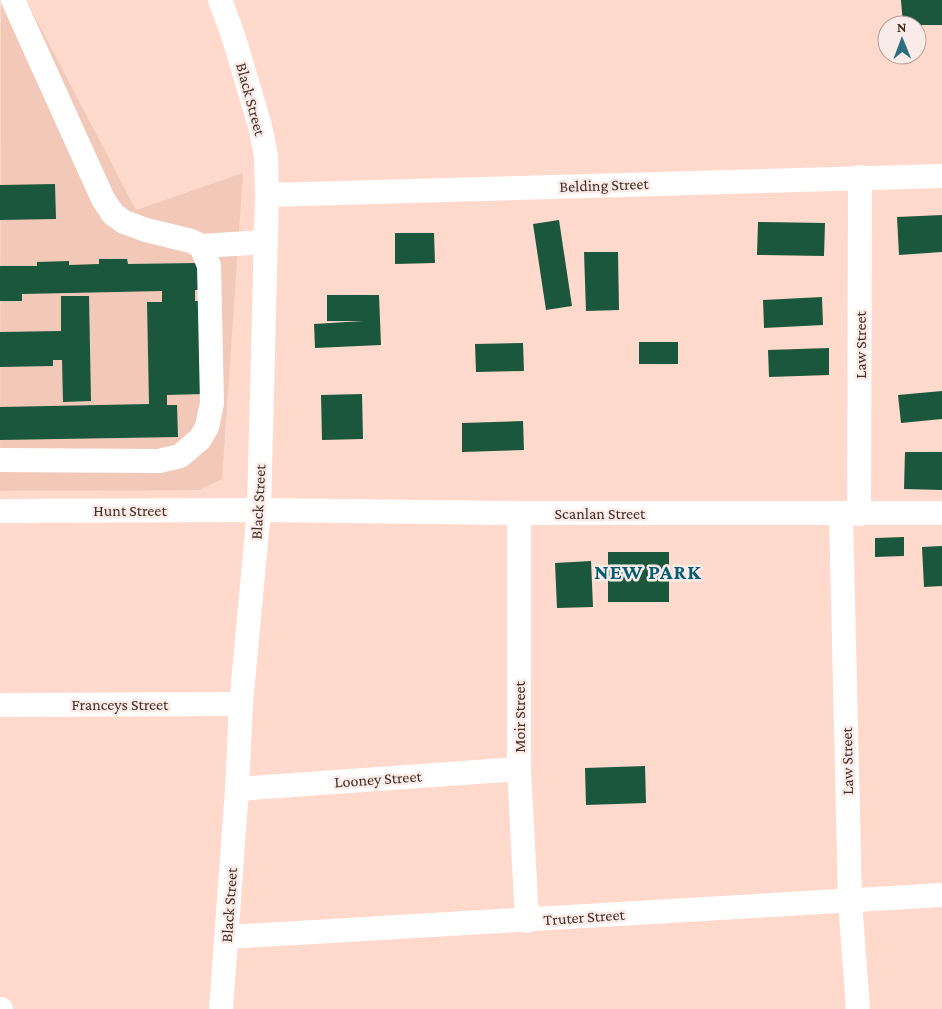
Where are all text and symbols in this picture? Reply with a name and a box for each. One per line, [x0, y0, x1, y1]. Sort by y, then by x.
north arrow [877, 15, 927, 65]
text: N [897, 19, 907, 35]
street label: Black Street [233, 61, 269, 138]
street label: Belding Street [559, 175, 650, 196]
street label: Law Street [852, 311, 869, 379]
street label: Black Street [248, 463, 268, 540]
street label: Hunt Street [93, 502, 167, 519]
street label: Scanlan Street [555, 505, 646, 522]
district label: NEW PARK [594, 560, 702, 584]
street label: Moir Street [511, 681, 528, 753]
street label: Franceys Street [72, 696, 169, 714]
street label: Law Street [838, 726, 856, 795]
street label: Looney Street [334, 767, 423, 792]
street label: Black Street [218, 866, 240, 943]
street label: Truter Street [543, 906, 626, 928]

